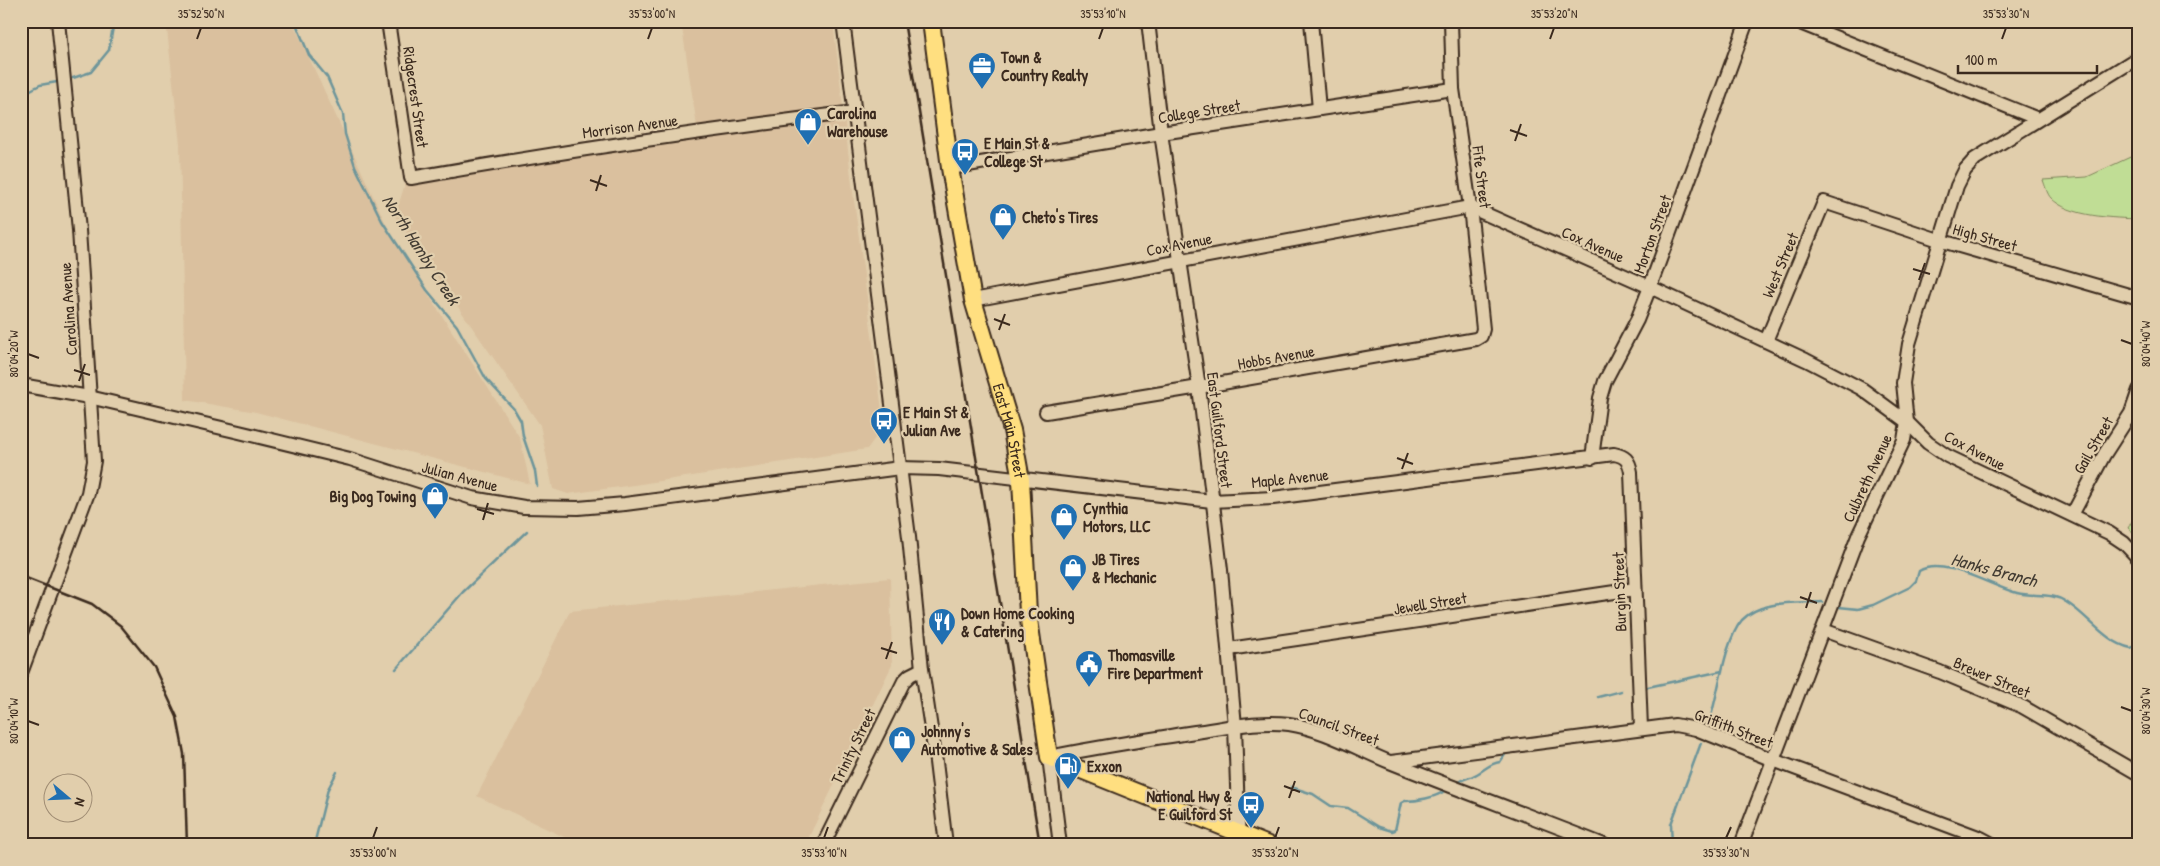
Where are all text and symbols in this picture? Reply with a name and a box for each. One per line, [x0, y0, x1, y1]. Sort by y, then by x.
text: 35°52'50"N [178, 5, 224, 22]
text: 35°53'00"N [629, 5, 675, 22]
text: 35°53'10"N [1080, 5, 1126, 22]
text: 35°53'20"N [1531, 5, 1577, 22]
text: 35°53'30"N [1983, 5, 2029, 22]
scale bar [1958, 42, 2096, 74]
street label: Ridgecrest Street [398, 45, 434, 149]
place label: Town & Country Realty [1000, 46, 1089, 87]
text: 100 m [1965, 49, 1998, 70]
office icon: Town & Country Realty [967, 51, 997, 90]
street label: College Street [1156, 94, 1242, 128]
place label: Carolina Warehouse [827, 102, 888, 142]
shop icon: Carolina Warehouse [793, 107, 823, 146]
street label: Morrison Avenue [581, 108, 680, 144]
place label: E Main St & College St [984, 132, 1051, 173]
bus stop icon: E Main St & College St [950, 137, 980, 176]
street label: Fife Street [1467, 144, 1497, 210]
water label: North Hamby Creek [376, 190, 467, 311]
street label: Morton Street [1628, 191, 1677, 276]
shop icon: Cheto's Tires [988, 202, 1018, 241]
place label: Cheto's Tires [1022, 206, 1099, 228]
street label: High Street [1950, 217, 2020, 257]
street label: Cox Avenue [1558, 220, 1628, 268]
street label: Cox Avenue [1144, 227, 1214, 261]
street label: West Street [1756, 229, 1804, 301]
street label: Carolina Avenue [54, 261, 82, 356]
text: 80°04'40"W [2137, 320, 2154, 367]
text: 80°04'20"W [5, 330, 22, 378]
street label: Hobbs Avenue [1236, 339, 1317, 375]
street label: East Guilford Street [1202, 371, 1238, 489]
street label: East Main Street [988, 381, 1031, 480]
place label: E Main St & Julian Ave [903, 401, 970, 441]
bus stop icon: E Main St & Julian Ave [869, 406, 899, 445]
street label: Gail Street [2068, 412, 2118, 478]
street label: Cox Avenue [1940, 425, 2010, 476]
street label: Culbreth Avenue [1837, 430, 1897, 526]
street label: Julian Avenue [420, 455, 501, 497]
street label: Maple Avenue [1250, 463, 1330, 493]
shop icon: Big Dog Towing [420, 481, 450, 520]
place label: Big Dog Towing [329, 485, 416, 508]
place label: Cynthia Motors, LLC [1083, 497, 1151, 537]
shop icon: Cynthia Motors, LLC [1049, 502, 1079, 541]
water label: Hanks Branch [1948, 546, 2041, 593]
place label: JB Tires & Mechanic [1092, 548, 1157, 588]
street label: Burgin Street [1607, 551, 1631, 632]
shop icon: JB Tires & Mechanic [1058, 553, 1088, 592]
street label: Jewell Street [1392, 586, 1469, 620]
place label: Down Home Cooking & Catering [961, 602, 1074, 643]
restaurant icon: Down Home Cooking & Catering [927, 607, 957, 646]
place label: Thomasville Fire Department [1107, 644, 1203, 685]
public building icon: Thomasville Fire Department [1074, 649, 1104, 688]
street label: Brewer Street [1950, 651, 2034, 703]
text: 80°04'30"W [2137, 687, 2154, 734]
text: 80°04'10"W [5, 697, 22, 744]
street label: Council Street [1296, 701, 1383, 751]
street label: Griffith Street [1692, 703, 1777, 753]
street label: Trinity Street [825, 704, 881, 787]
place label: Johnny's Automotive & Sales [921, 720, 1033, 760]
shop icon: Johnny's Automotive & Sales [887, 725, 917, 764]
fuel station icon: Exxon [1053, 751, 1083, 790]
place label: Exxon [1087, 755, 1122, 777]
north arrow [42, 774, 92, 824]
place label: National Hwy & E Guilford St [1146, 785, 1233, 825]
bus stop icon: National Hwy & E Guilford St [1236, 790, 1266, 829]
text: N [70, 796, 91, 810]
text: 35°53'00"N [350, 844, 396, 861]
text: 35°53'10"N [801, 844, 847, 861]
text: 35°53'20"N [1252, 844, 1298, 861]
text: 35°53'30"N [1703, 844, 1749, 861]

